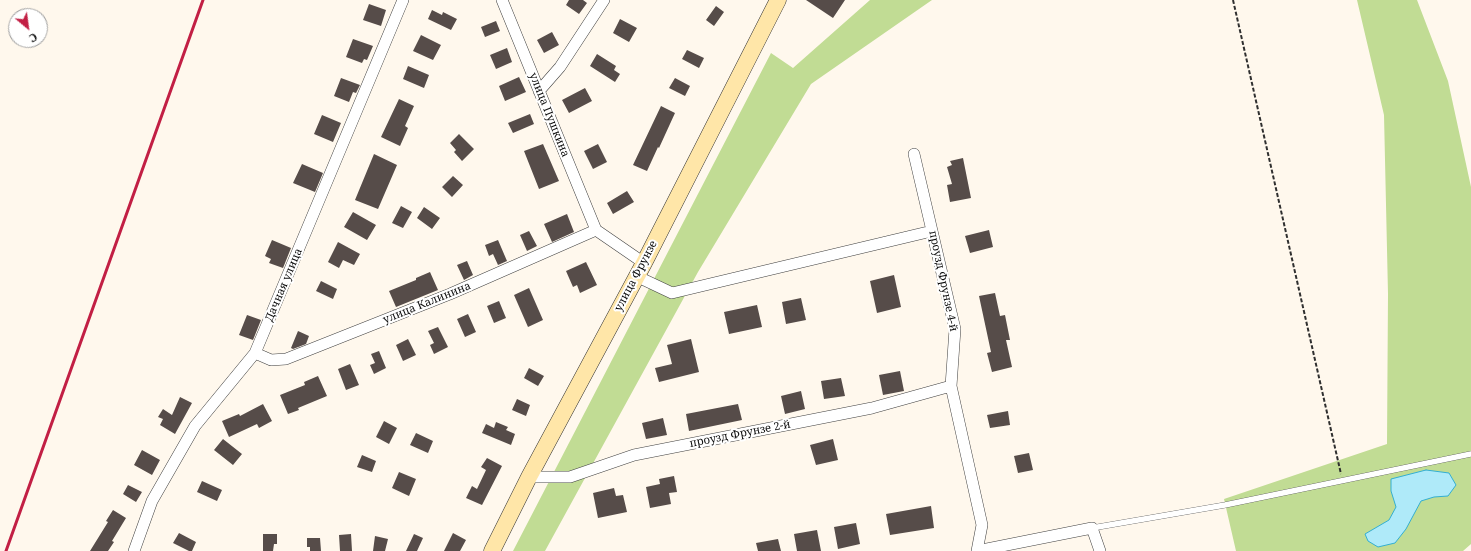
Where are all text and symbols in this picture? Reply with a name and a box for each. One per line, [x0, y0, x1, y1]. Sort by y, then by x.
north arrow [8, 8, 48, 48]
text: С [27, 30, 40, 46]
street label: улица Пушкина [526, 71, 572, 159]
street label: проузд Фрунзе 4-й [926, 229, 960, 333]
street label: улица Фрунзе [612, 238, 660, 314]
street label: Дачная улица [263, 246, 305, 324]
street label: улица Калинина [381, 279, 473, 327]
street label: проузд Фрунзе 2-й [688, 418, 792, 450]

